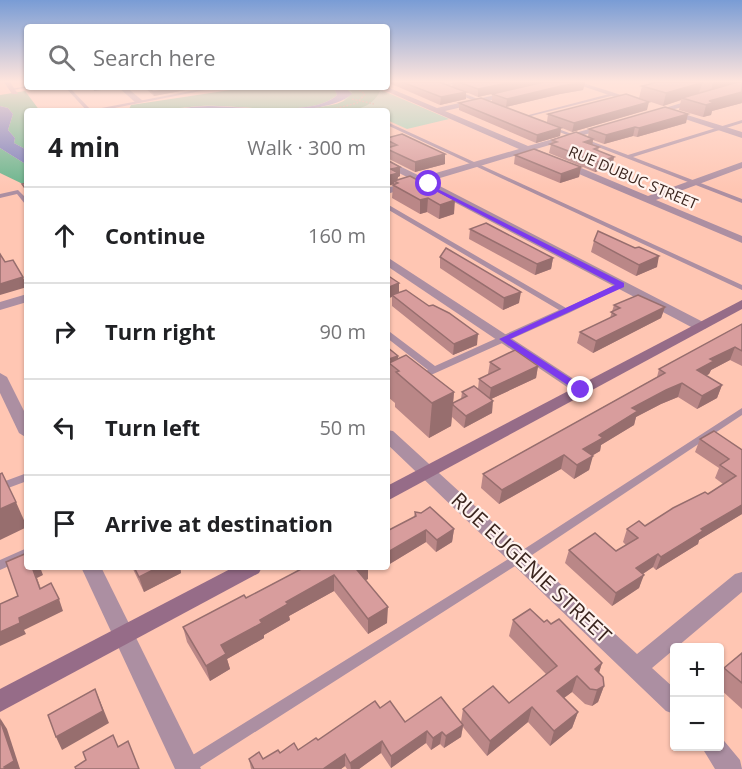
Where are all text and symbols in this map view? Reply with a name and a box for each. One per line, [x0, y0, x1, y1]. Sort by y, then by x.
search box [24, 24, 390, 90]
icon: search [45, 41, 78, 74]
text: Search here [93, 42, 216, 72]
text: 4 min [48, 129, 120, 165]
text: Walk · 300 m [247, 134, 366, 161]
street label: RUE DUBUC STREET [566, 141, 702, 214]
route start [415, 170, 441, 196]
icon: ahead [48, 219, 81, 252]
text: Continue [105, 220, 205, 250]
text: 160 m [308, 222, 366, 249]
icon: right [48, 315, 81, 348]
text: Turn right [105, 316, 216, 346]
text: 90 m [319, 318, 366, 345]
route end [567, 376, 593, 402]
icon: left [48, 411, 81, 444]
text: Turn left [105, 412, 200, 442]
text: 50 m [319, 414, 366, 441]
street label: RUE EUGENIE STREET [446, 486, 618, 649]
icon: arrive [48, 507, 81, 540]
text: Arrive at destination [105, 508, 333, 538]
map controls [670, 643, 724, 751]
button: + [670, 643, 724, 697]
button: − [670, 697, 724, 751]

